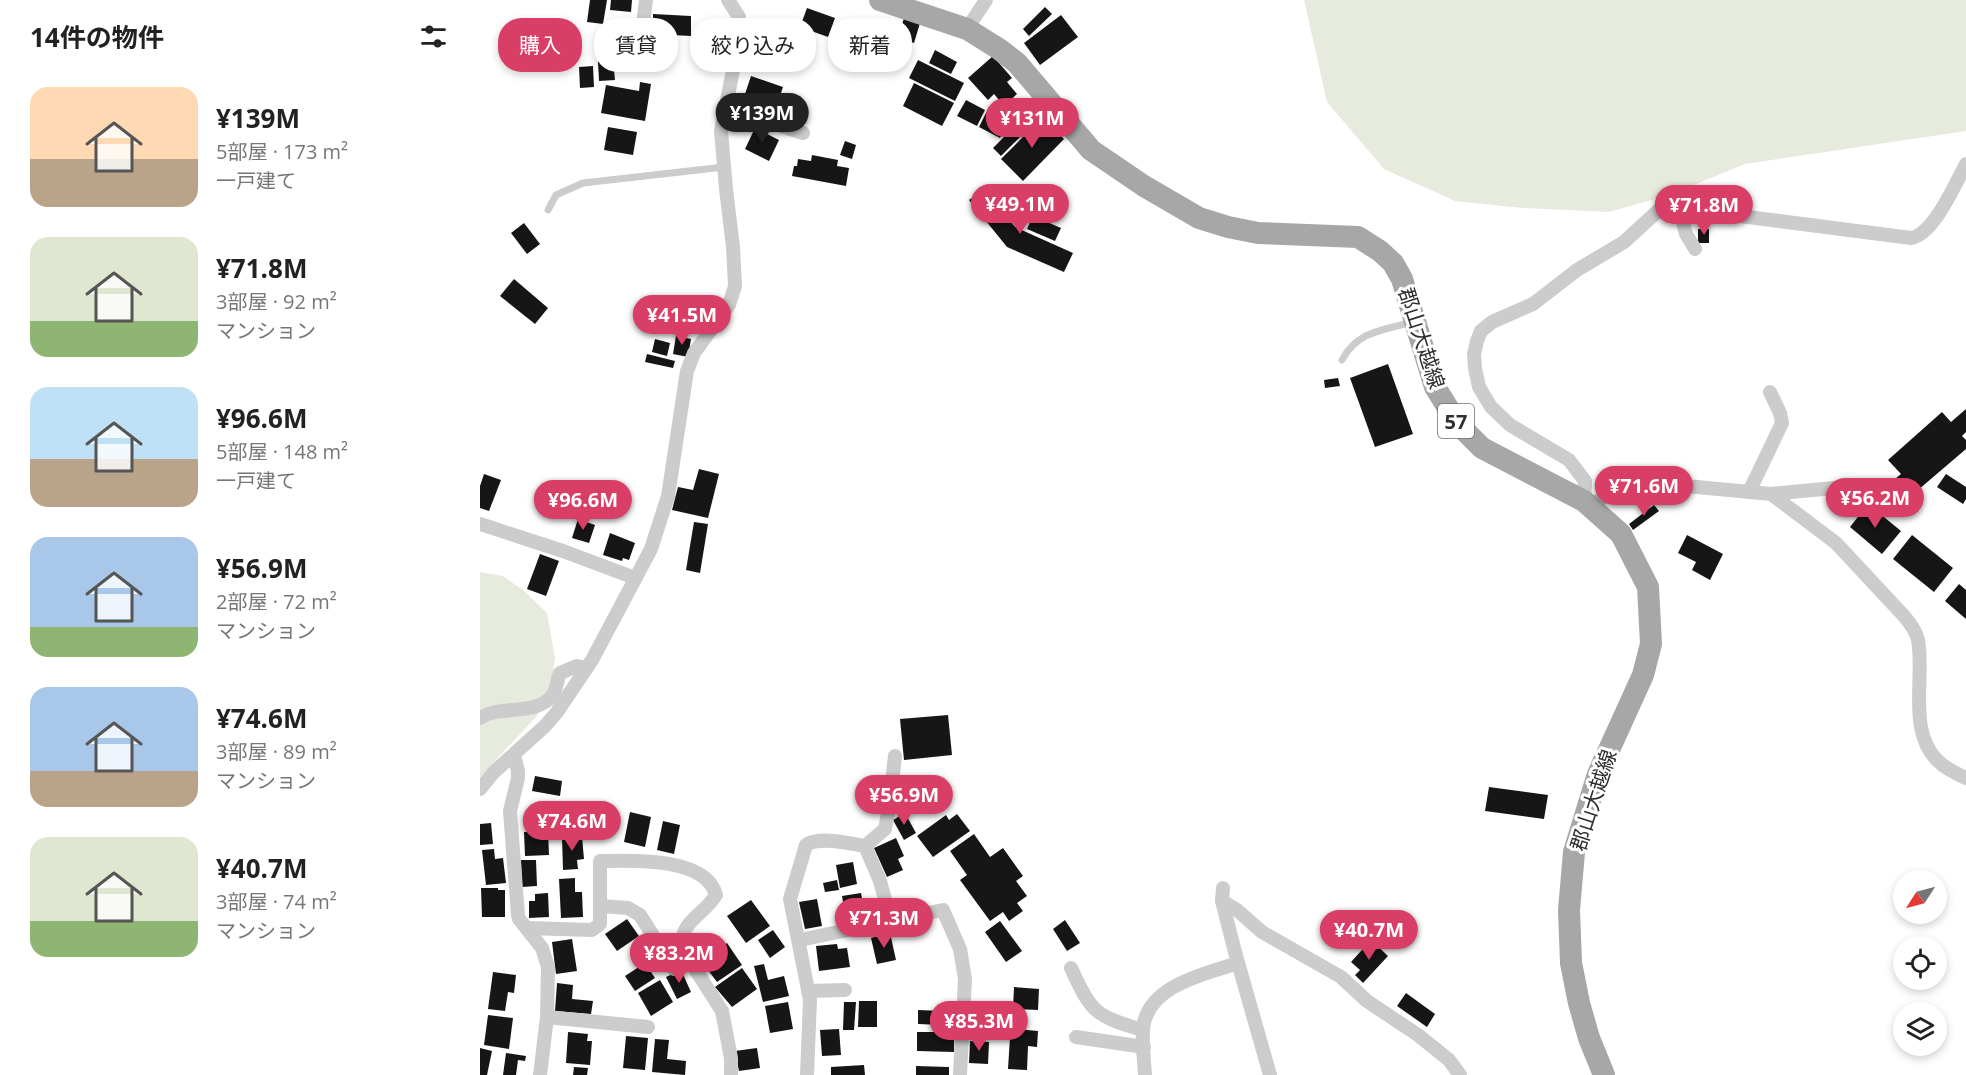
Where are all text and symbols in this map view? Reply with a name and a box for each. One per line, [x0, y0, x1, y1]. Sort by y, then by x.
chip: 購入 [498, 18, 582, 72]
chip: 賃貸 [594, 18, 678, 72]
chip: 絞り込み [690, 18, 816, 72]
chip: 新着 [828, 18, 912, 72]
text: 14件の物件 [30, 19, 164, 55]
icon: filters [417, 20, 450, 53]
pin: ¥139M [720, 93, 804, 144]
pin: ¥131M [990, 98, 1074, 149]
text: ¥139M [730, 99, 794, 126]
text: ¥139M [216, 100, 300, 136]
text: ¥131M [1000, 104, 1064, 131]
icon: home [78, 111, 150, 183]
text: 5部屋 · 173 m² [216, 138, 348, 165]
text: 一戸建て [216, 167, 296, 194]
pin: ¥49.1M [971, 184, 1069, 235]
pin: ¥71.8M [1655, 185, 1753, 236]
text: ¥49.1M [985, 190, 1055, 217]
text: ¥71.8M [1669, 191, 1739, 218]
text: ¥71.8M [216, 250, 307, 286]
icon: home [78, 261, 150, 333]
street label: 郡山大越線 [1392, 284, 1452, 392]
text: 3部屋 · 92 m² [216, 288, 337, 315]
pin: ¥41.5M [633, 295, 731, 346]
text: ¥41.5M [647, 301, 717, 328]
text: マンション [216, 317, 316, 344]
text: ¥96.6M [216, 400, 307, 436]
road number: 57 [1438, 404, 1474, 438]
icon: home [78, 411, 150, 483]
text: 5部屋 · 148 m² [216, 438, 348, 465]
pin: ¥71.6M [1595, 466, 1693, 517]
text: 一戸建て [216, 467, 296, 494]
text: ¥71.6M [1609, 472, 1679, 499]
pin: ¥56.2M [1826, 478, 1924, 529]
pin: ¥96.6M [534, 480, 632, 531]
text: ¥56.2M [1840, 484, 1910, 511]
text: ¥96.6M [548, 486, 618, 513]
text: ¥56.9M [216, 550, 307, 586]
icon: home [78, 561, 150, 633]
text: 2部屋 · 72 m² [216, 588, 337, 615]
text: マンション [216, 617, 316, 644]
text: ¥74.6M [216, 700, 307, 736]
icon: home [78, 711, 150, 783]
text: 3部屋 · 89 m² [216, 738, 337, 765]
street label: 郡山大越線 [1563, 746, 1623, 854]
text: マンション [216, 767, 316, 794]
pin: ¥56.9M [855, 775, 953, 826]
text: ¥56.9M [869, 781, 939, 808]
pin: ¥74.6M [523, 801, 621, 852]
text: ¥74.6M [537, 807, 607, 834]
text: ¥40.7M [216, 850, 307, 886]
icon: home [78, 861, 150, 933]
north arrow [1893, 870, 1947, 924]
map controls [1893, 870, 1947, 1056]
text: 3部屋 · 74 m² [216, 888, 337, 915]
pin: ¥71.3M [835, 898, 933, 949]
text: ¥71.3M [849, 904, 919, 931]
pin: ¥40.7M [1320, 910, 1418, 961]
text: ¥40.7M [1334, 916, 1404, 943]
text: マンション [216, 917, 316, 944]
pin: ¥83.2M [630, 933, 728, 984]
button: locate [1893, 936, 1947, 990]
text: ¥83.2M [644, 939, 714, 966]
pin: ¥85.3M [930, 1001, 1028, 1052]
button: layers [1893, 1002, 1947, 1056]
text: ¥85.3M [944, 1007, 1014, 1034]

